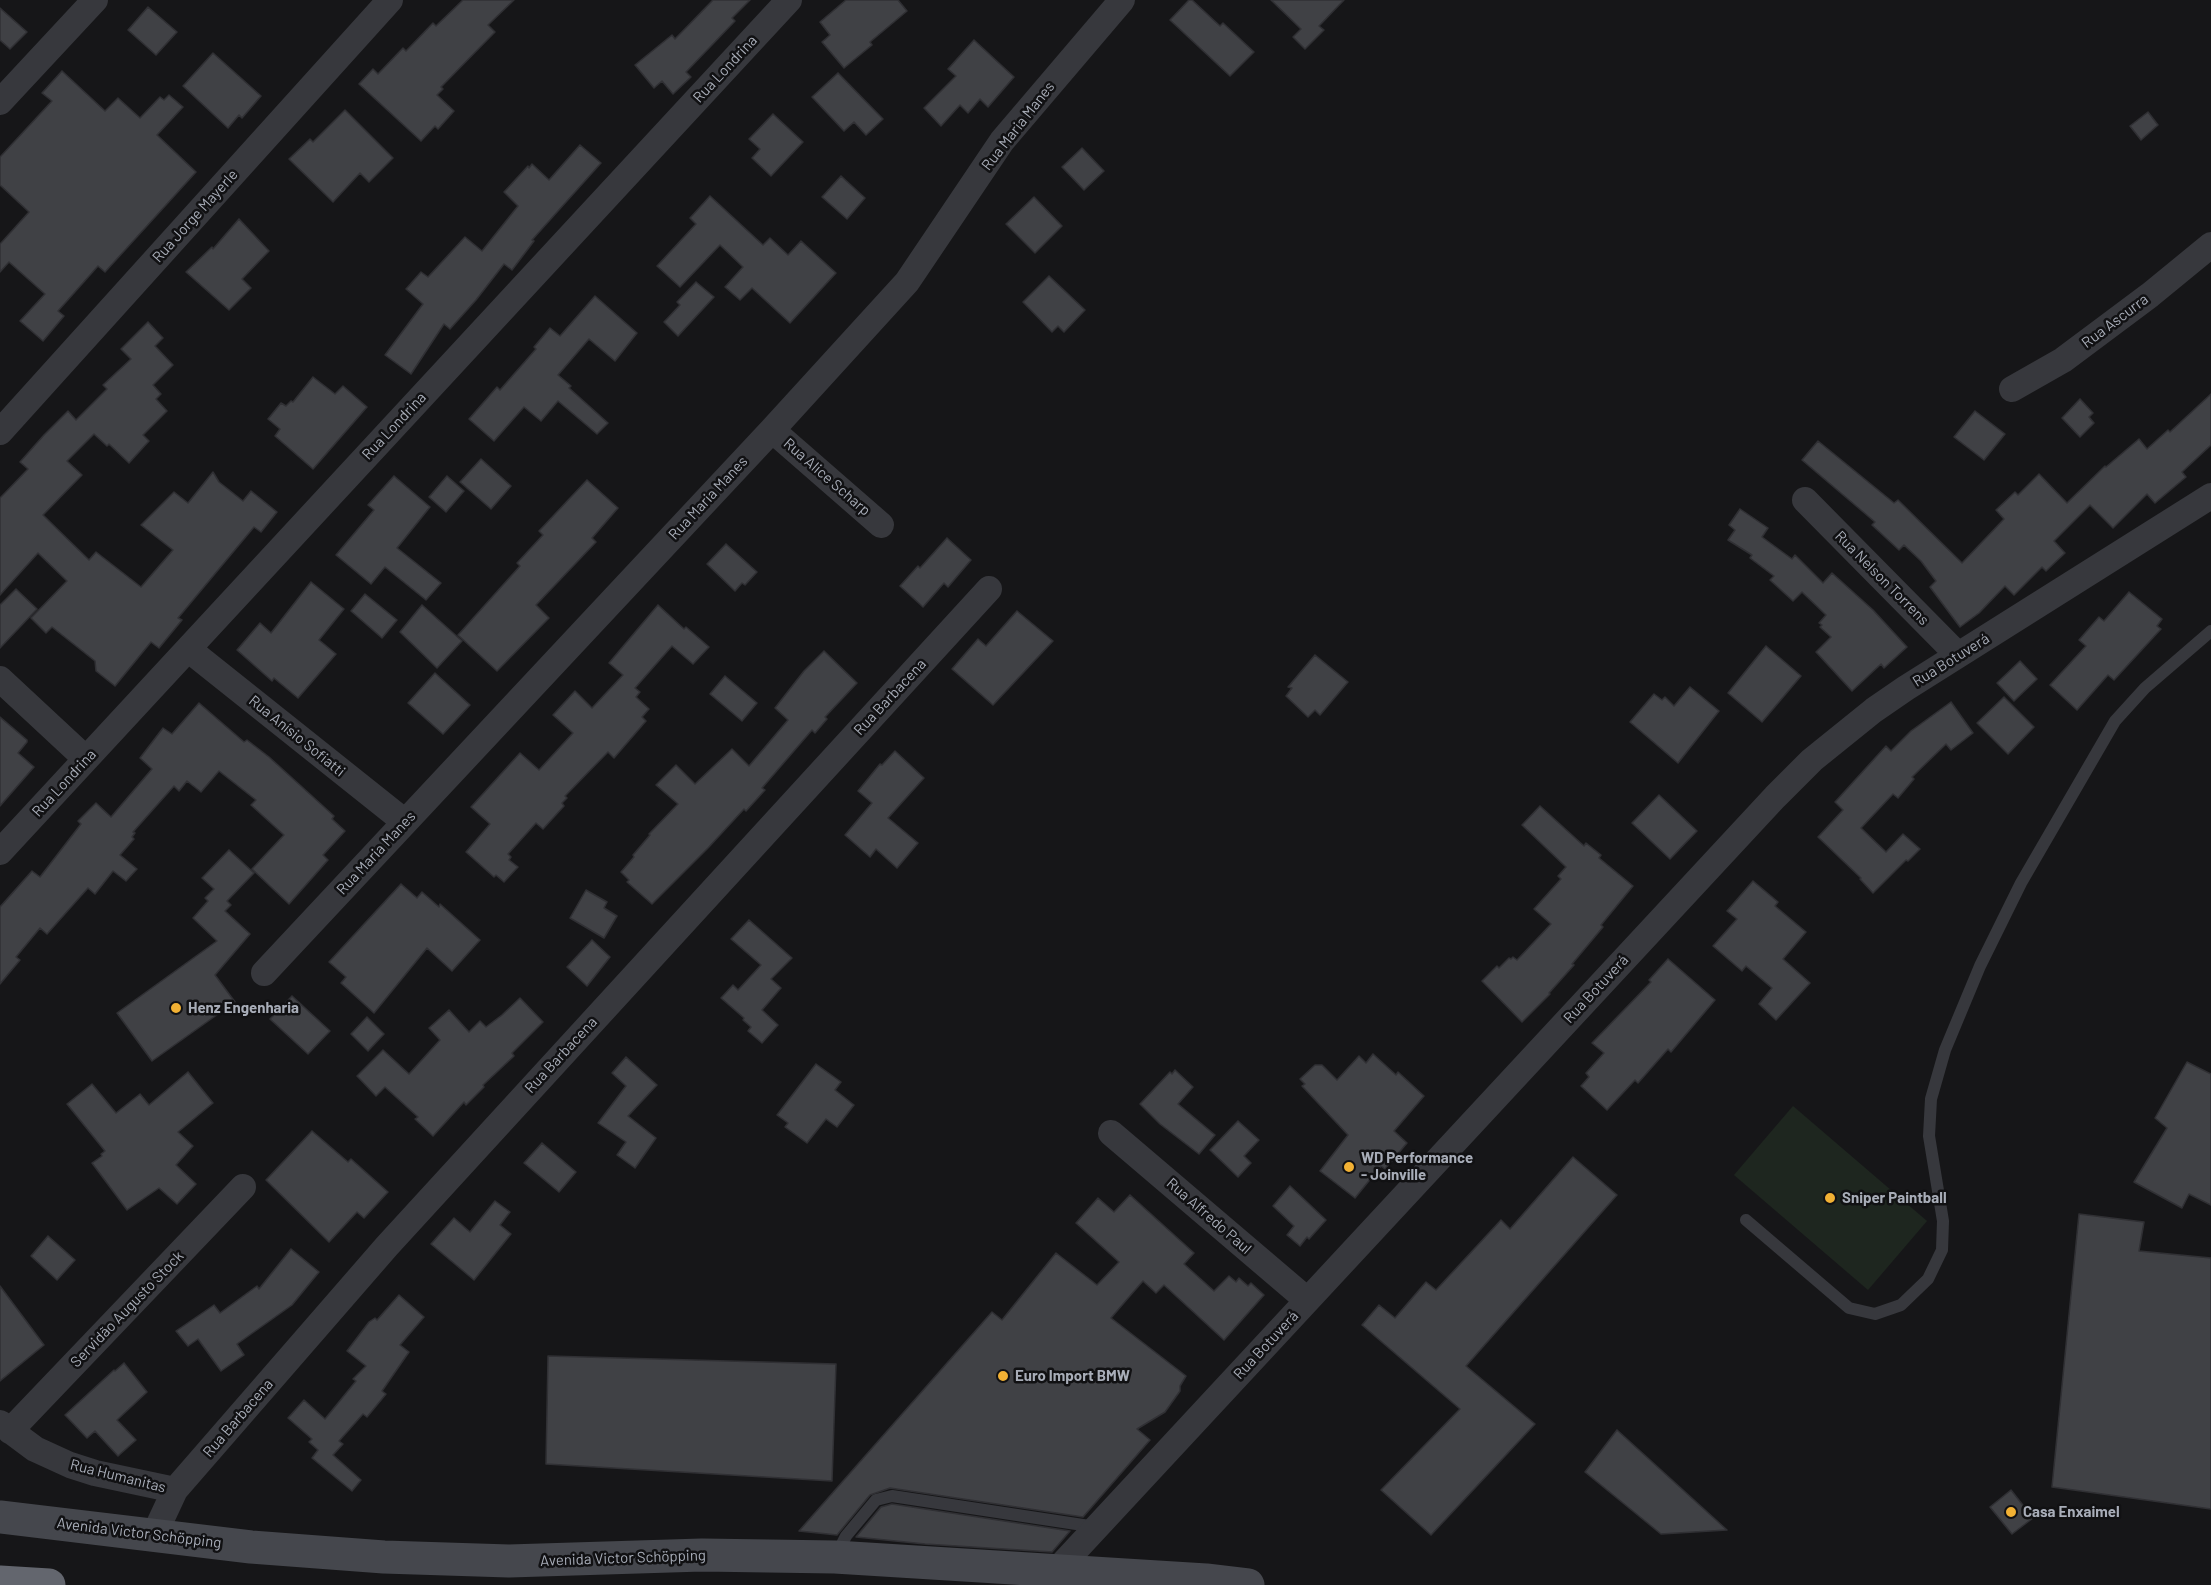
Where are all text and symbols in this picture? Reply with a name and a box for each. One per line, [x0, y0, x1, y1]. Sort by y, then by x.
street label: Rua Londrina [689, 31, 761, 107]
street label: Rua Maria Manes [978, 78, 1058, 174]
street label: Rua Jorge Mayerle [149, 166, 241, 266]
street label: Rua Ascurra [2078, 290, 2152, 352]
street label: Rua Londrina [358, 388, 430, 464]
street label: Rua Alice Scharp [780, 434, 874, 520]
street label: Rua Maria Manes [665, 452, 751, 544]
street label: Rua Nelson Torrens [1831, 527, 1933, 629]
street label: Rua Botuverá [1909, 629, 1993, 691]
street label: Rua Barbacena [850, 655, 930, 739]
street label: Rua Anísio Sofiatti [245, 692, 349, 780]
street label: Rua Londrina [28, 745, 100, 821]
street label: Rua Maria Manes [333, 807, 419, 899]
street label: Rua Botuverá [1560, 951, 1632, 1027]
place label: Henz Engenharia [188, 999, 299, 1017]
marker: Henz Engenharia [169, 1001, 183, 1015]
street label: Rua Barbacena [521, 1013, 601, 1097]
place label: WD Performance - Joinville [1361, 1149, 1473, 1184]
marker: WD Performance - Joinville [1342, 1160, 1356, 1174]
street label: Rua Alfredo Paul [1163, 1174, 1255, 1258]
place label: Sniper Paintball [1842, 1189, 1947, 1207]
marker: Sniper Paintball [1823, 1191, 1837, 1205]
street label: Servidão Augusto Stock [67, 1247, 187, 1371]
street label: Rua Botuverá [1230, 1307, 1302, 1383]
place label: Euro Import BMW [1015, 1367, 1130, 1385]
marker: Euro Import BMW [996, 1369, 1010, 1383]
street label: Rua Barbacena [199, 1375, 277, 1461]
street label: Rua Humanitas [68, 1455, 168, 1497]
place label: Casa Enxaimel [2023, 1503, 2120, 1521]
marker: Casa Enxaimel [2004, 1505, 2018, 1519]
street label: Avenida Victor Schöpping [56, 1514, 222, 1552]
street label: Avenida Victor Schöpping [540, 1546, 706, 1570]

